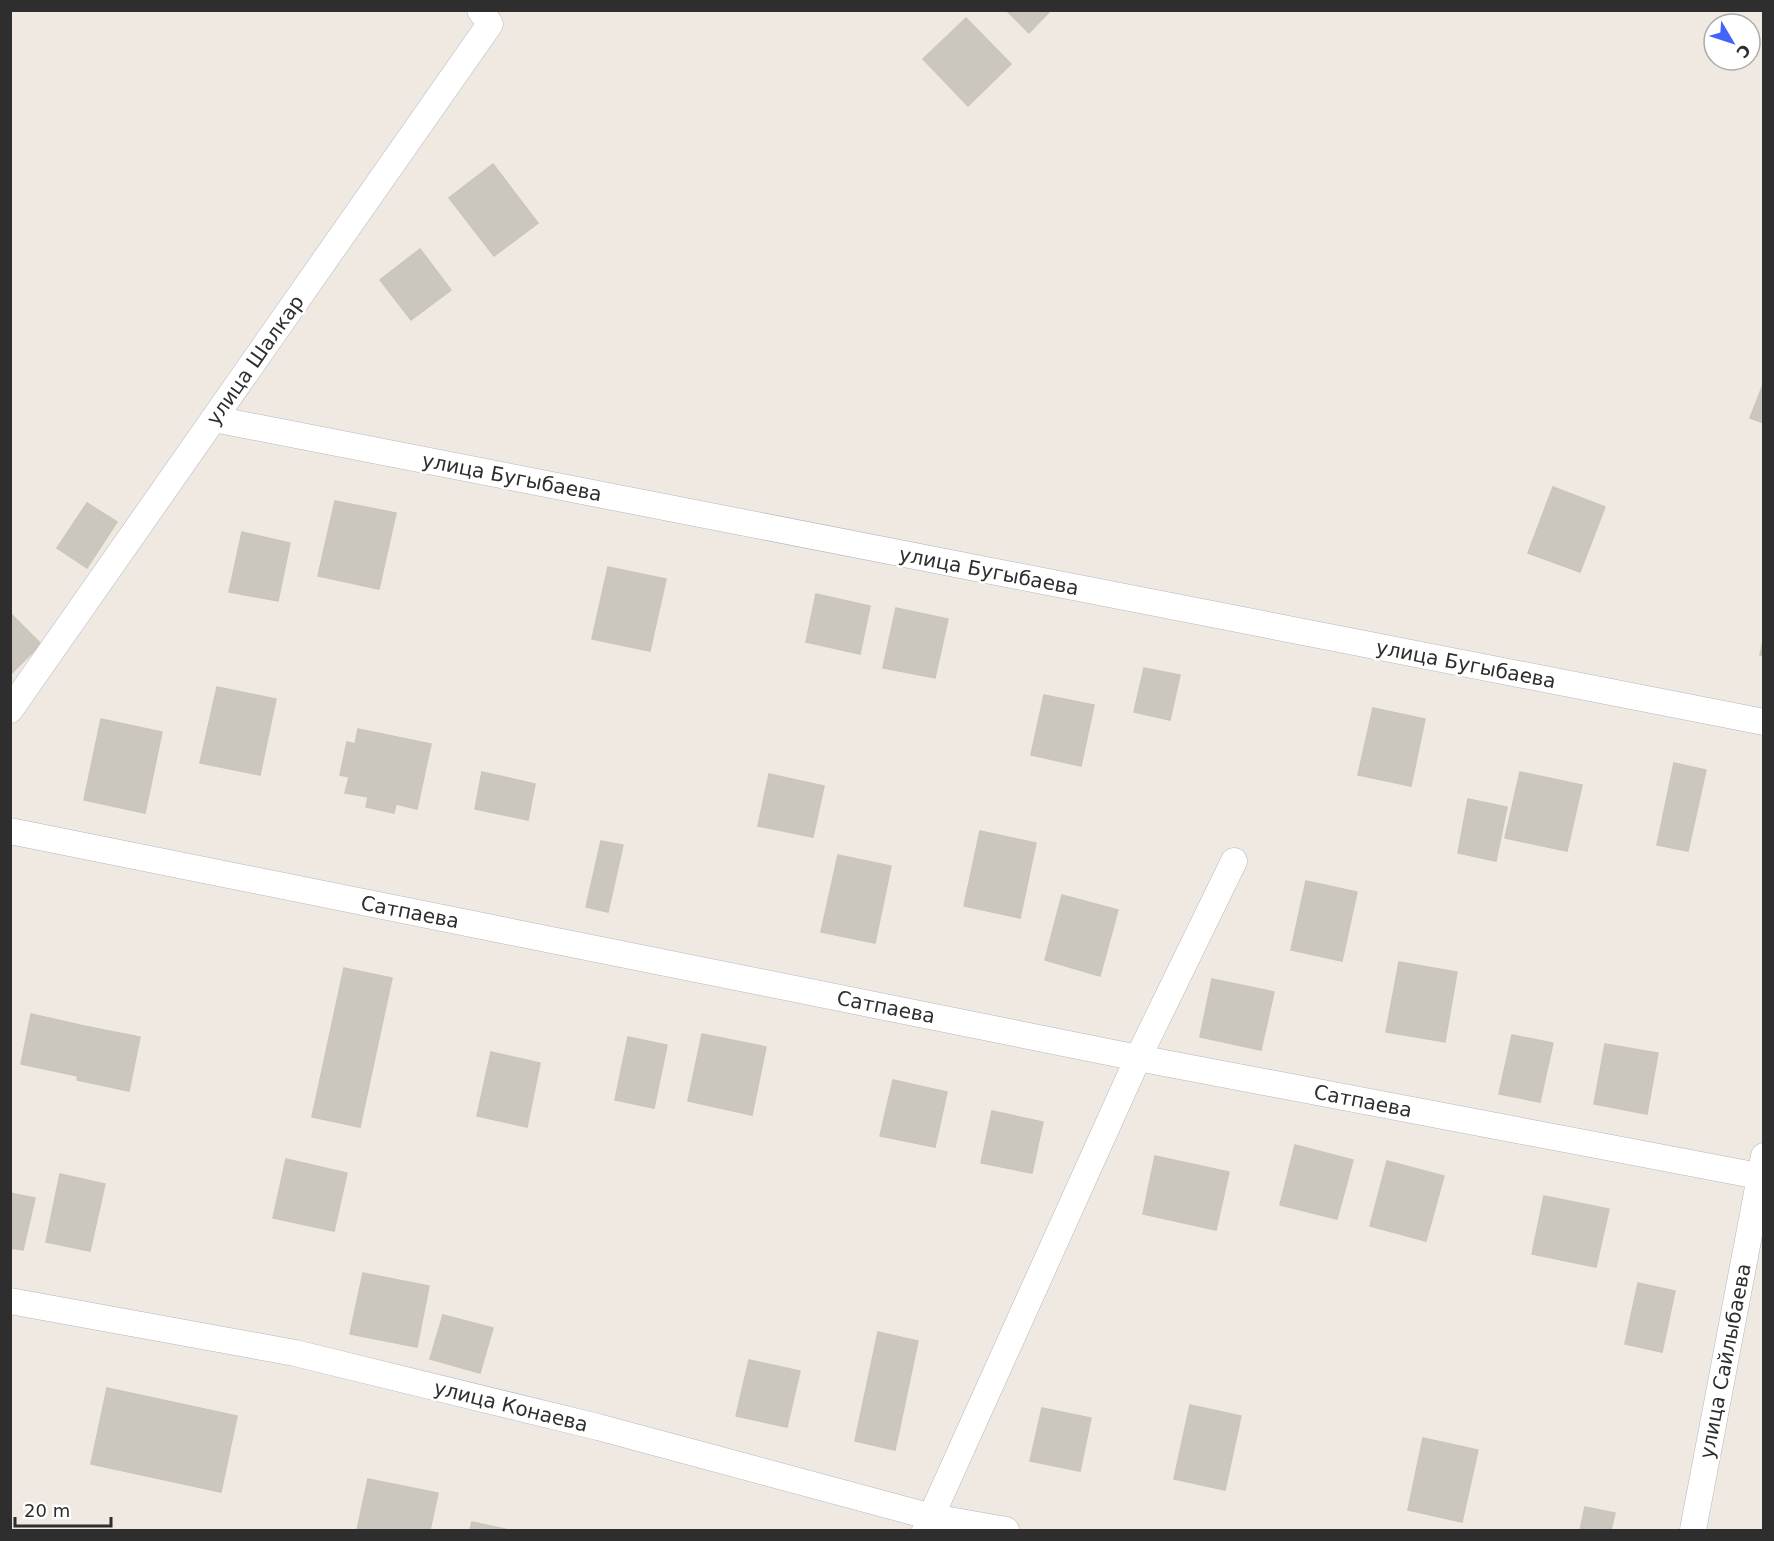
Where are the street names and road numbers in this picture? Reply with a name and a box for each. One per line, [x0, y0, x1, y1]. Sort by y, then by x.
street label: улица Шалкар [201, 290, 309, 430]
street label: улица Бугыбаева [420, 448, 604, 506]
street label: улица Бугыбаева [897, 542, 1081, 600]
street label: улица Бугыбаева [1374, 635, 1558, 693]
street label: Сатпаева [359, 891, 461, 933]
street label: Сатпаева [835, 986, 937, 1028]
street label: Сатпаева [1312, 1080, 1414, 1122]
street label: улица Сайлыбаева [1694, 1261, 1756, 1461]
street label: улица Конаева [431, 1375, 591, 1437]

